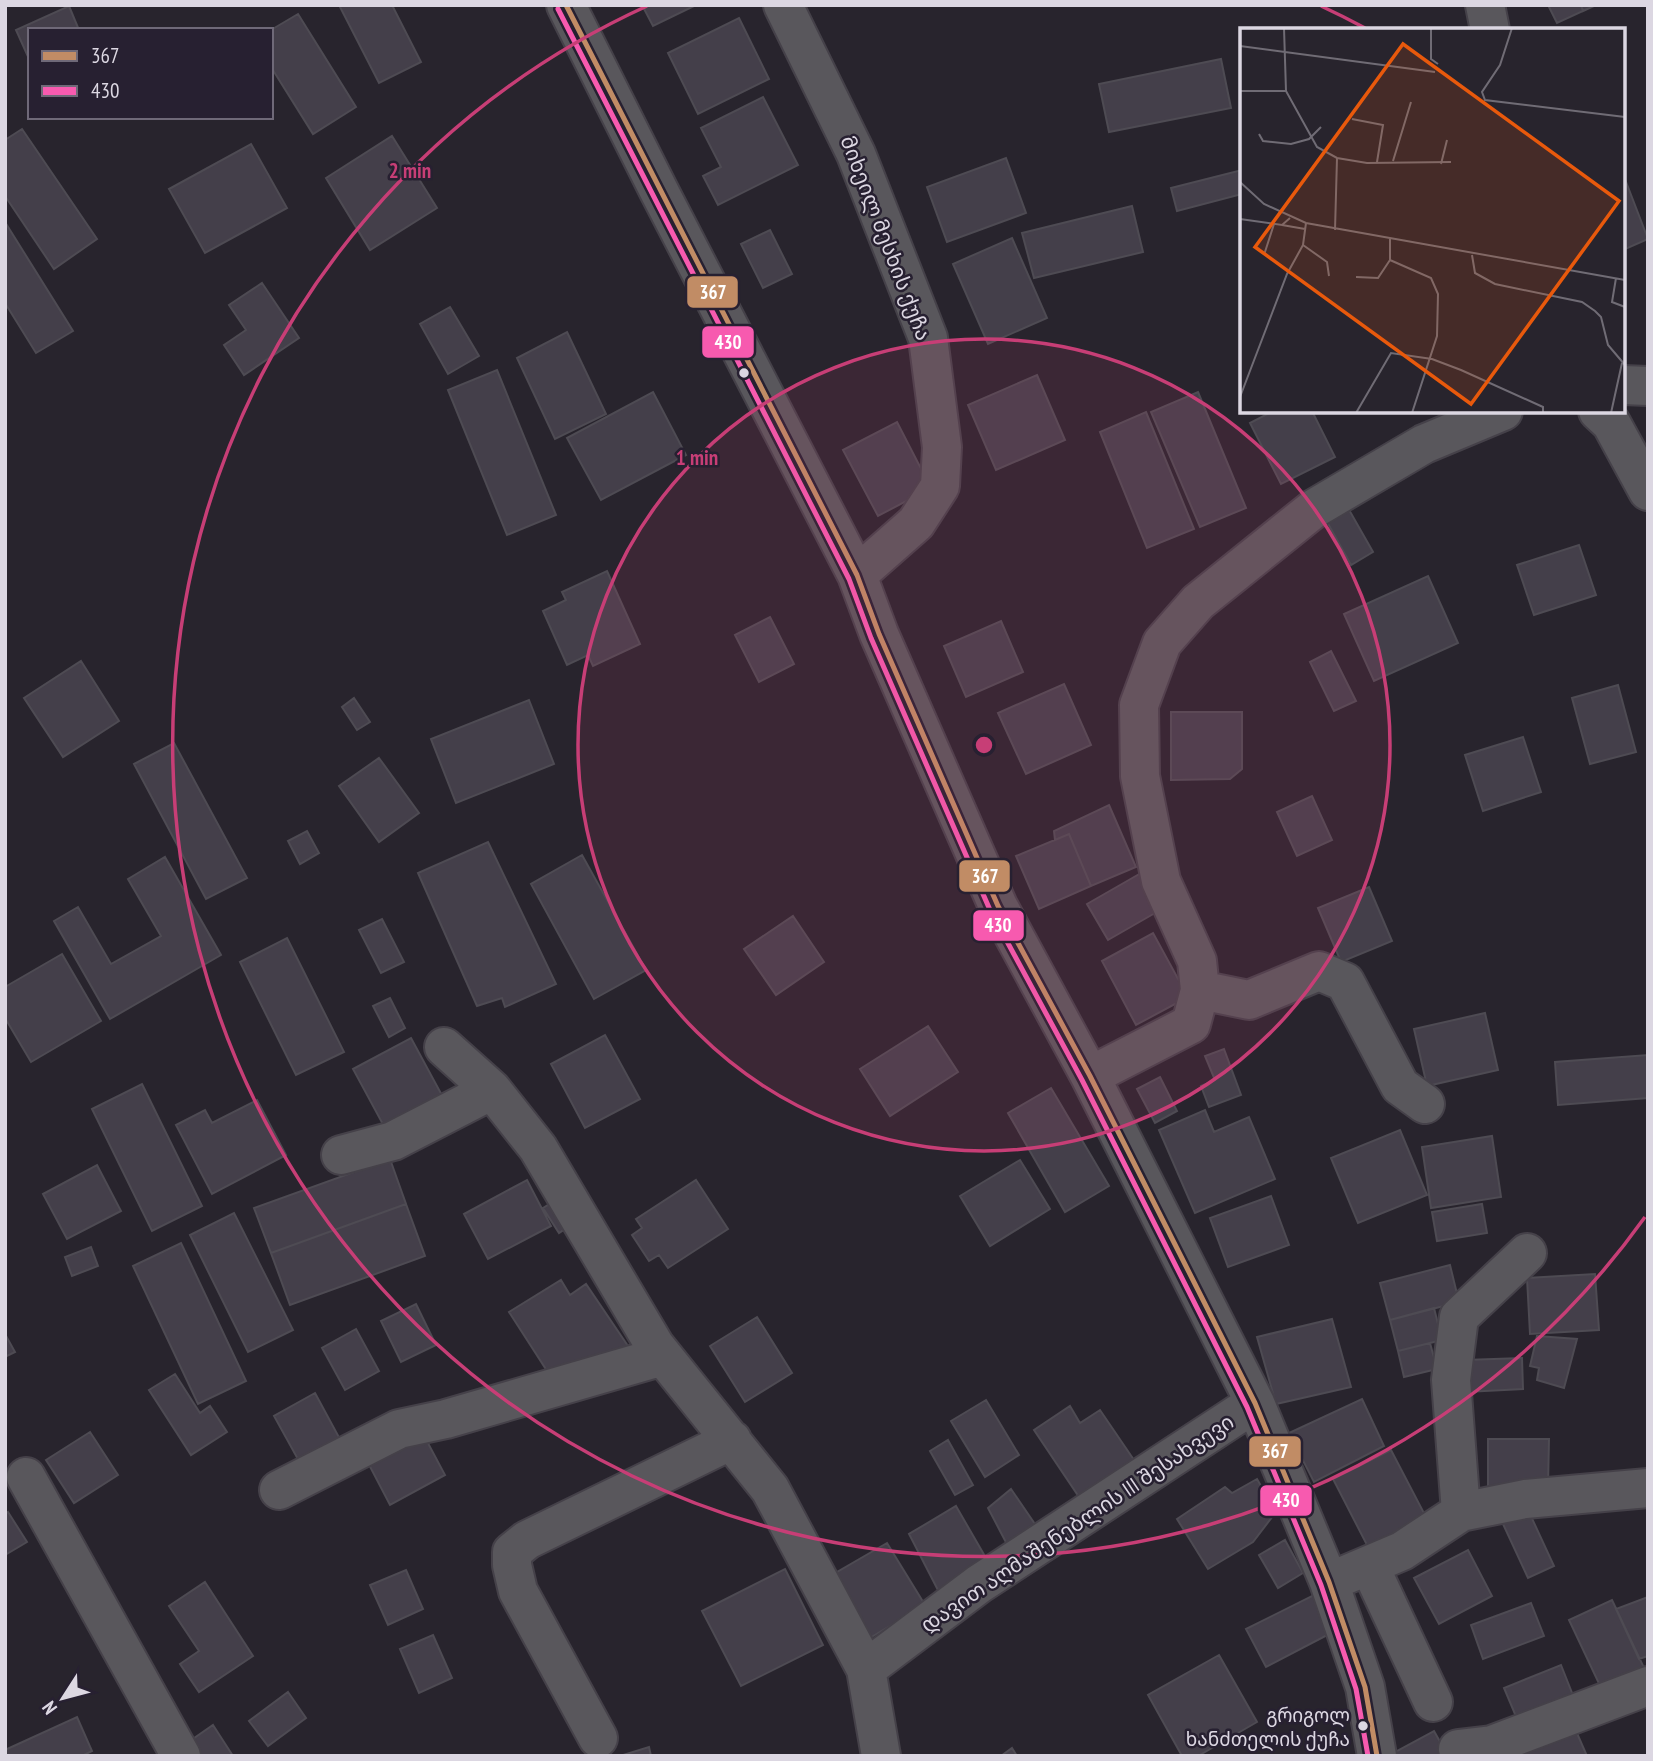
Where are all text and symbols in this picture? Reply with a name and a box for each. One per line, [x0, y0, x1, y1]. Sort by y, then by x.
legend [28, 28, 273, 119]
inset map [1240, 28, 1625, 413]
text: 367 [91, 42, 119, 69]
text: 430 [91, 77, 119, 104]
street label: მიხეილ მესხის ქუჩა [834, 132, 938, 344]
text: 2 min [389, 157, 431, 184]
line badge: 367 [686, 275, 739, 309]
text: 367 [699, 280, 727, 304]
line badge: 430 [701, 325, 755, 359]
text: 430 [714, 330, 742, 354]
unlabelled marker [737, 366, 751, 380]
text: 1 min [676, 444, 718, 471]
centre of rings [972, 733, 996, 757]
line badge: 367 [958, 859, 1011, 893]
text: 367 [971, 864, 999, 888]
line badge: 430 [972, 909, 1025, 942]
text: 430 [984, 913, 1012, 937]
street label: დავით აღმაშენებლის III შესახვევი [915, 1408, 1239, 1638]
line badge: 367 [1248, 1435, 1302, 1468]
text: 367 [1261, 1439, 1289, 1463]
line badge: 430 [1259, 1484, 1313, 1517]
text: 430 [1272, 1488, 1300, 1512]
north arrow [28, 1663, 98, 1733]
text: N [37, 1697, 62, 1719]
place label: გრიგოლ ხანძთელის ქუჩა [1186, 1703, 1350, 1752]
marker: გრიგოლ ხანძთელის ქუჩა [1356, 1719, 1370, 1733]

